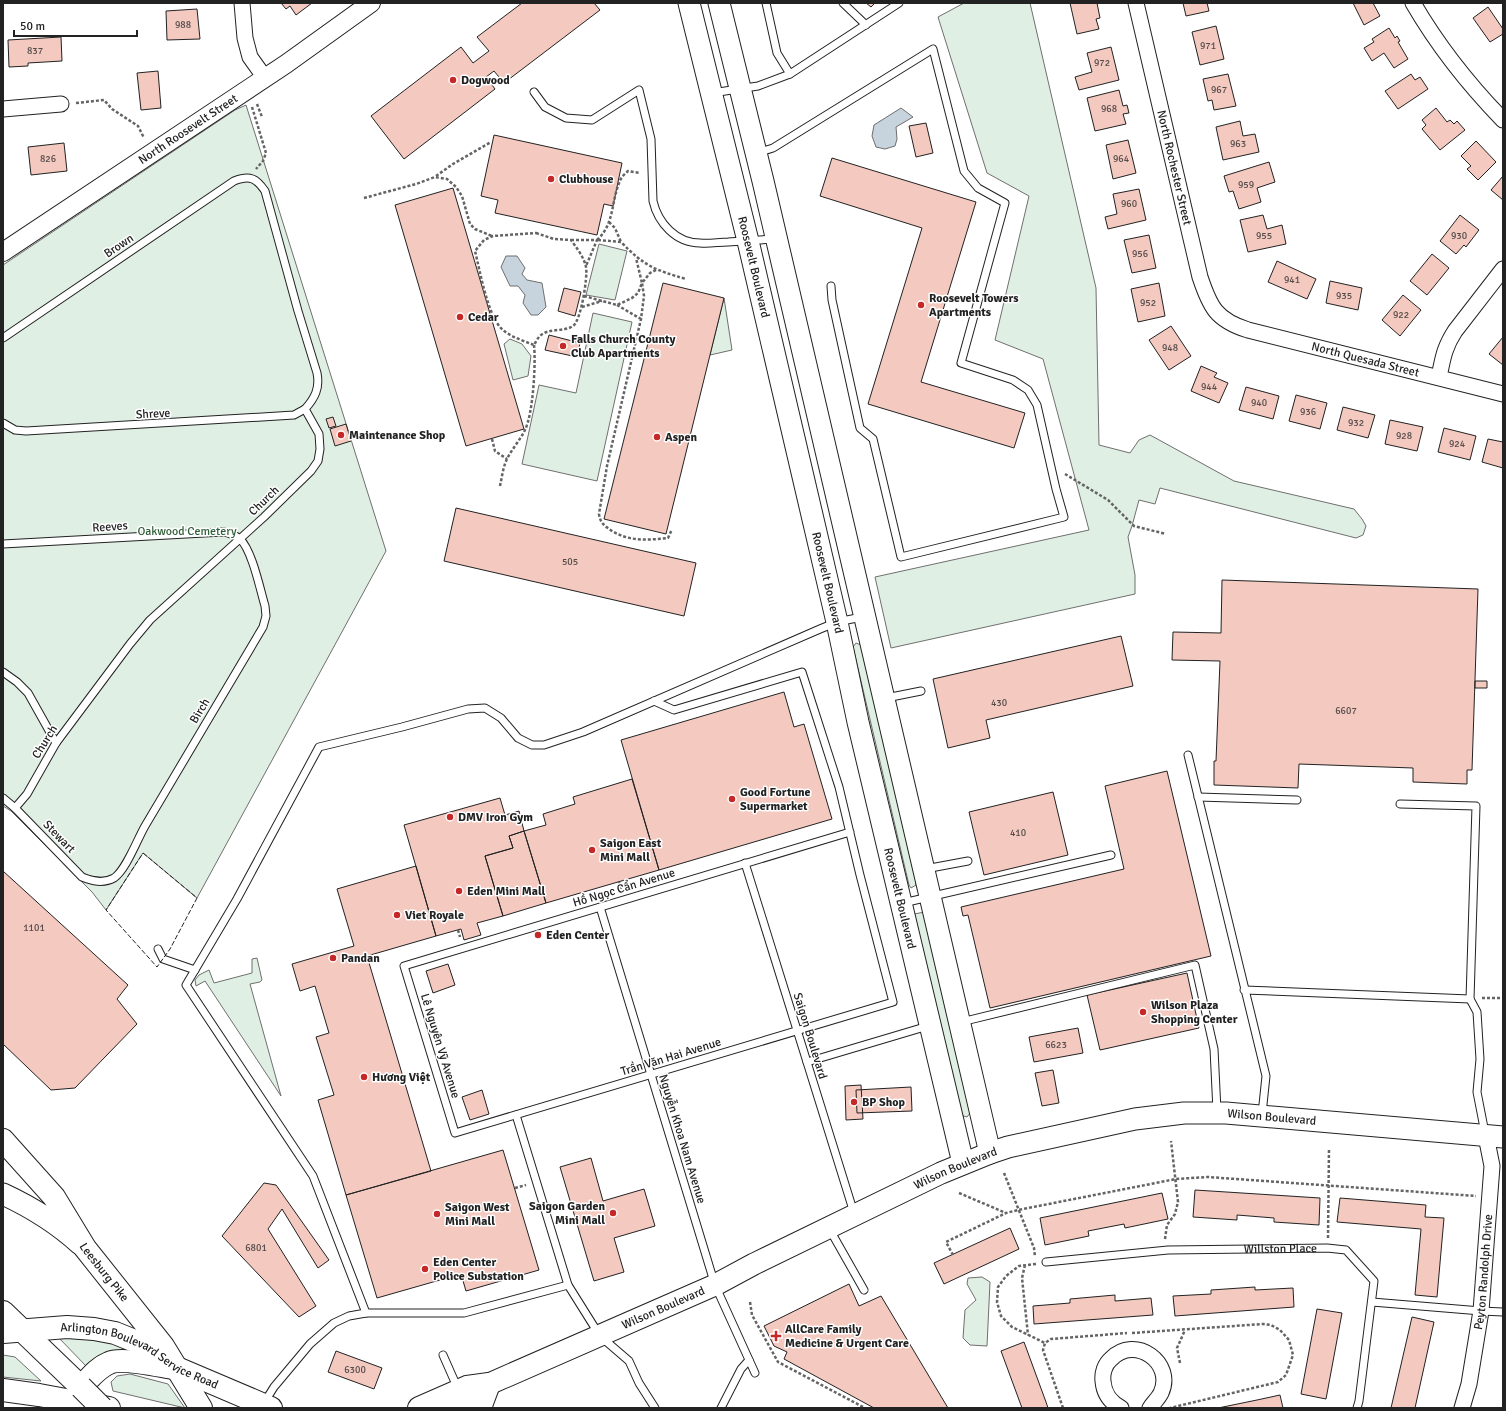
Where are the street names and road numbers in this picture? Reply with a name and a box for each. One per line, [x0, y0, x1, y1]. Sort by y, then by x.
street label: North Roosevelt Street [135, 91, 240, 167]
street label: North Rochester Street [1154, 109, 1195, 227]
street label: Roosevelt Boulevard [735, 215, 773, 319]
street label: Brown [101, 231, 137, 261]
street label: North Quesada Street [1310, 339, 1421, 380]
street label: Shreve [135, 406, 171, 422]
street label: Church [246, 483, 282, 519]
street label: Reeves [92, 518, 128, 536]
street label: Roosevelt Boulevard [809, 530, 847, 635]
street label: Birch [187, 696, 213, 726]
street label: Church [29, 722, 61, 762]
street label: Stewart [40, 817, 78, 857]
street label: Roosevelt Boulevard [881, 846, 919, 951]
street label: Hồ Ngọc Cẩn Avenue [571, 865, 677, 911]
street label: Saigon Boulevard [790, 991, 830, 1081]
street label: Lê Nguyên Vỹ Avenue [417, 992, 463, 1100]
street label: Trần Văn Hai Avenue [619, 1035, 723, 1079]
street label: Nguyễn Khoa Nam Avenue [655, 1073, 709, 1205]
street label: Wilson Boulevard [1227, 1106, 1317, 1128]
street label: Wilson Boulevard [911, 1144, 999, 1193]
street label: Peyton Randolph Drive [1471, 1214, 1496, 1331]
street label: Leesburg Pike [76, 1240, 132, 1305]
street label: Willston Place [1244, 1241, 1317, 1257]
street label: Wilson Boulevard [619, 1283, 707, 1332]
street label: Arlington Boulevard Service Road [60, 1319, 221, 1392]

